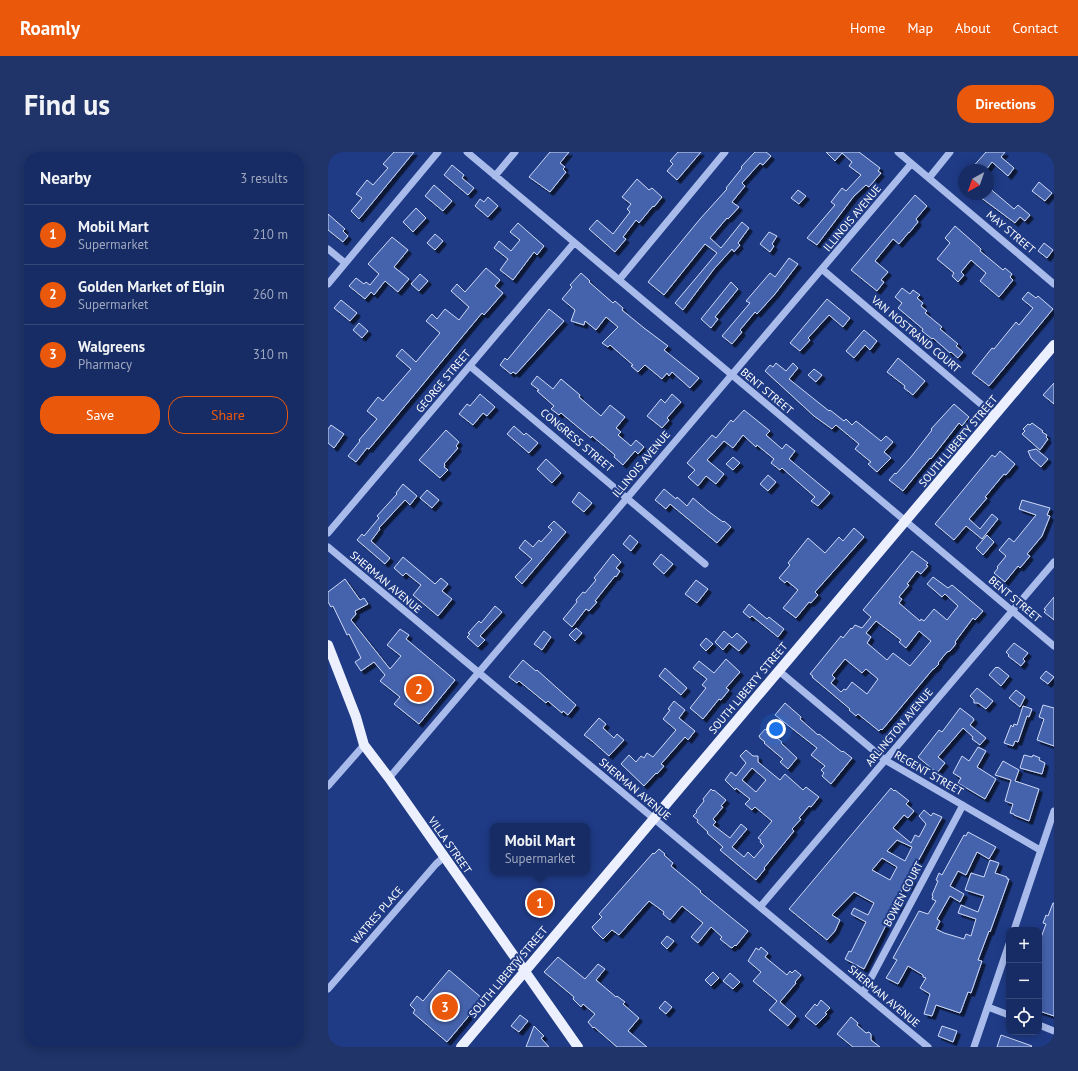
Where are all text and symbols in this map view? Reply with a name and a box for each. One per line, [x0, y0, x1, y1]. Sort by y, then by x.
text: Roamly [20, 16, 80, 40]
text: Home [850, 19, 885, 37]
text: Map [907, 19, 933, 37]
text: About [955, 19, 991, 37]
text: Contact [1013, 19, 1058, 37]
button: Directions [957, 85, 1054, 123]
text: Find us [24, 86, 110, 123]
north arrow [958, 164, 994, 200]
text: Nearby [40, 167, 91, 189]
text: 3 results [240, 170, 288, 187]
street label: ILLINOIS AVENUE [820, 182, 884, 254]
street label: MAY STREET [984, 207, 1038, 257]
text: Mobil Mart [78, 217, 149, 236]
text: 1 [49, 226, 57, 243]
text: 210 m [253, 226, 288, 243]
text: Supermarket [78, 236, 148, 253]
text: Golden Market of Elgin [78, 277, 225, 296]
text: 2 [49, 286, 57, 303]
text: 260 m [253, 286, 288, 303]
street label: VAN NOSTRAND COURT [868, 292, 964, 375]
text: Supermarket [78, 296, 148, 313]
text: Walgreens [78, 337, 145, 356]
text: 3 [49, 346, 57, 363]
text: 310 m [253, 346, 288, 363]
street label: GEORGE STREET [413, 347, 473, 415]
text: Pharmacy [78, 356, 132, 373]
street label: BENT STREET [738, 365, 796, 417]
street label: SOUTH LIBERTY STREET [916, 392, 1000, 490]
button: Save [40, 396, 160, 434]
button: Share [168, 396, 288, 434]
street label: CONGRESS STREET [538, 405, 616, 475]
street label: ILLINOIS AVENUE [609, 428, 673, 500]
street label: SHERMAN AVENUE [347, 548, 425, 616]
street label: BENT STREET [986, 573, 1044, 625]
street label: SOUTH LIBERTY STREET [706, 639, 790, 737]
pin: 2 [406, 674, 432, 704]
street label: ARLINGTON AVENUE [862, 685, 936, 769]
your location [766, 719, 786, 739]
street label: REGENT STREET [892, 748, 966, 798]
street label: SHERMAN AVENUE [596, 755, 674, 823]
street label: VILLA STREET [425, 813, 475, 876]
popup [490, 823, 590, 875]
text: Mobil Mart [505, 831, 575, 850]
text: Supermarket [505, 850, 575, 867]
street label: BOWEN COURT [880, 859, 926, 929]
street label: WATRES PLACE [348, 883, 406, 947]
pin: 1 [527, 888, 553, 918]
street label: SOUTH LIBERTY STREET [466, 923, 550, 1021]
map controls [1006, 927, 1042, 1035]
button: + [1006, 927, 1042, 963]
street label: SHERMAN AVENUE [845, 962, 923, 1030]
button: − [1006, 963, 1042, 999]
pin: 3 [432, 992, 458, 1022]
button: locate [1006, 999, 1042, 1035]

